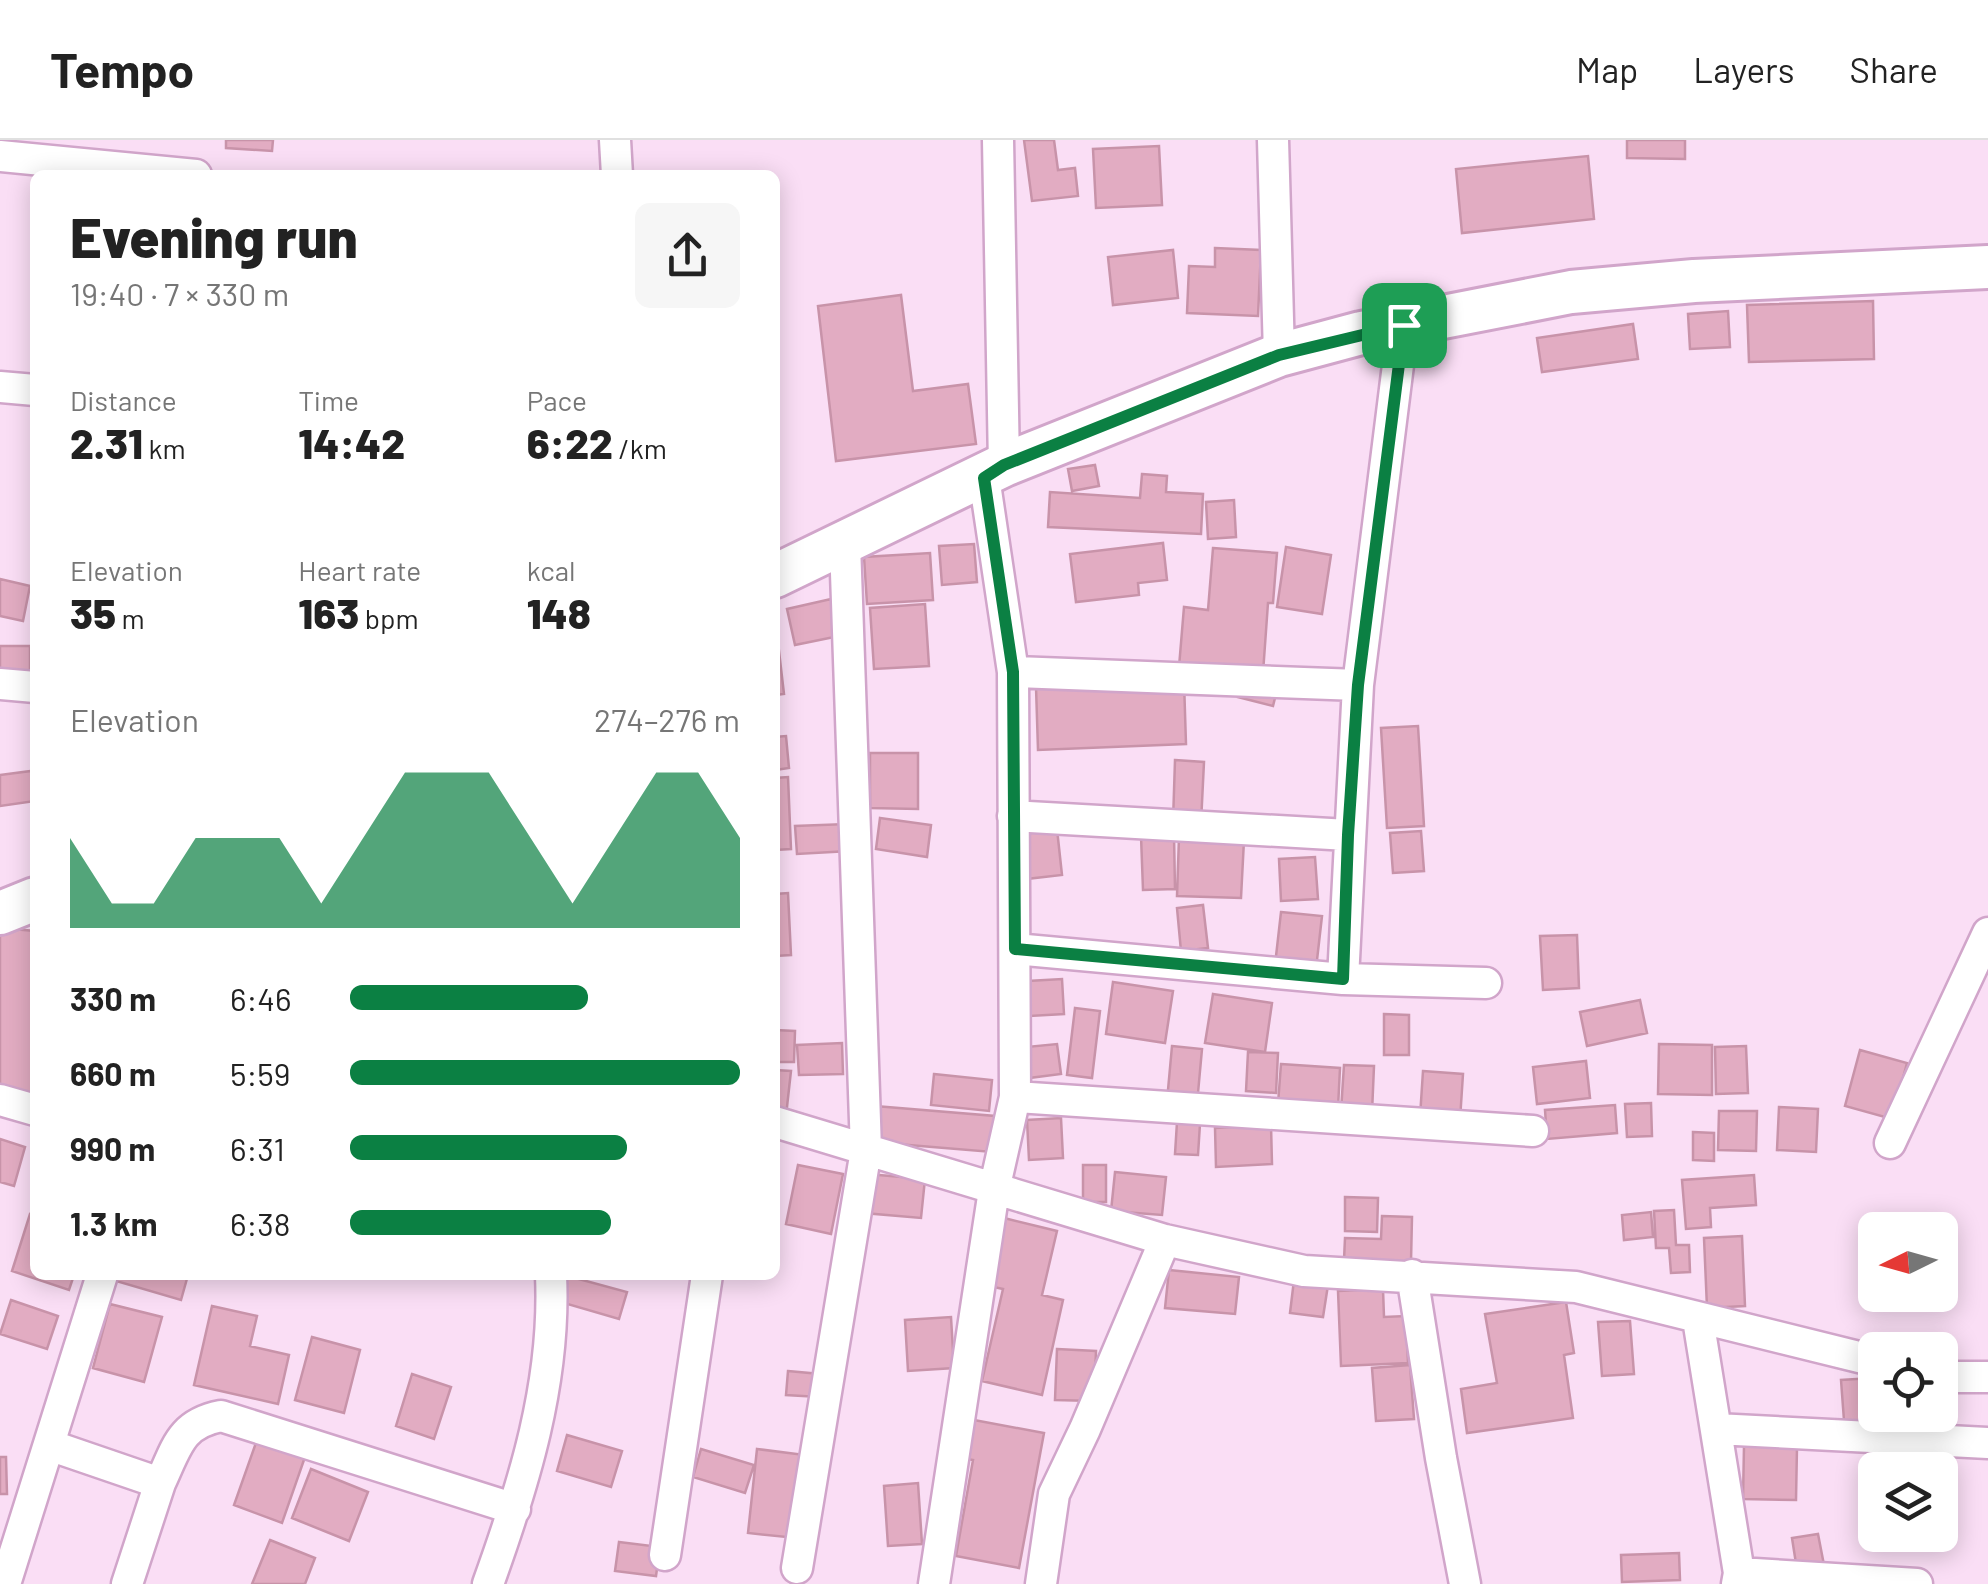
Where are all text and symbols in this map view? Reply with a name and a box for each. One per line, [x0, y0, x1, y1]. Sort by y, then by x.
text: Tempo [50, 40, 194, 98]
text: Map [1576, 48, 1638, 90]
text: Layers [1693, 48, 1795, 90]
text: Share [1850, 48, 1938, 90]
text: Evening run [70, 203, 358, 269]
button: share [635, 203, 740, 308]
text: 19:40 · 7 × 330 m [70, 274, 289, 312]
pin [1362, 283, 1447, 368]
icon: arrive [1377, 298, 1432, 353]
text: Distance [70, 383, 177, 417]
text: Time [298, 383, 359, 417]
text: Pace [527, 383, 587, 417]
text: 2.31 [70, 417, 143, 467]
text: 14:42 [298, 417, 405, 467]
text: 6:22 [527, 417, 613, 467]
text: km [143, 431, 186, 465]
text: /km [613, 431, 667, 465]
text: Elevation [70, 553, 183, 587]
text: Heart rate [298, 553, 421, 587]
text: kcal [527, 553, 575, 587]
text: 35 [70, 587, 116, 637]
text: 163 [298, 587, 359, 637]
text: 148 [527, 587, 591, 637]
text: m [116, 601, 145, 635]
text: bpm [359, 601, 419, 635]
text: Elevation [70, 700, 199, 738]
text: 274–276 m [594, 700, 740, 738]
text: 330 m [70, 979, 156, 1017]
text: 6:46 [230, 979, 291, 1017]
text: 660 m [70, 1054, 156, 1092]
text: 5:59 [230, 1054, 290, 1092]
text: 990 m [70, 1129, 155, 1167]
text: 6:31 [230, 1129, 285, 1167]
text: 1.3 km [70, 1204, 157, 1242]
text: 6:38 [230, 1204, 290, 1242]
north arrow [1858, 1212, 1958, 1312]
map controls [1858, 1212, 1958, 1552]
button: locate [1858, 1332, 1958, 1432]
button: layers [1858, 1452, 1958, 1552]

